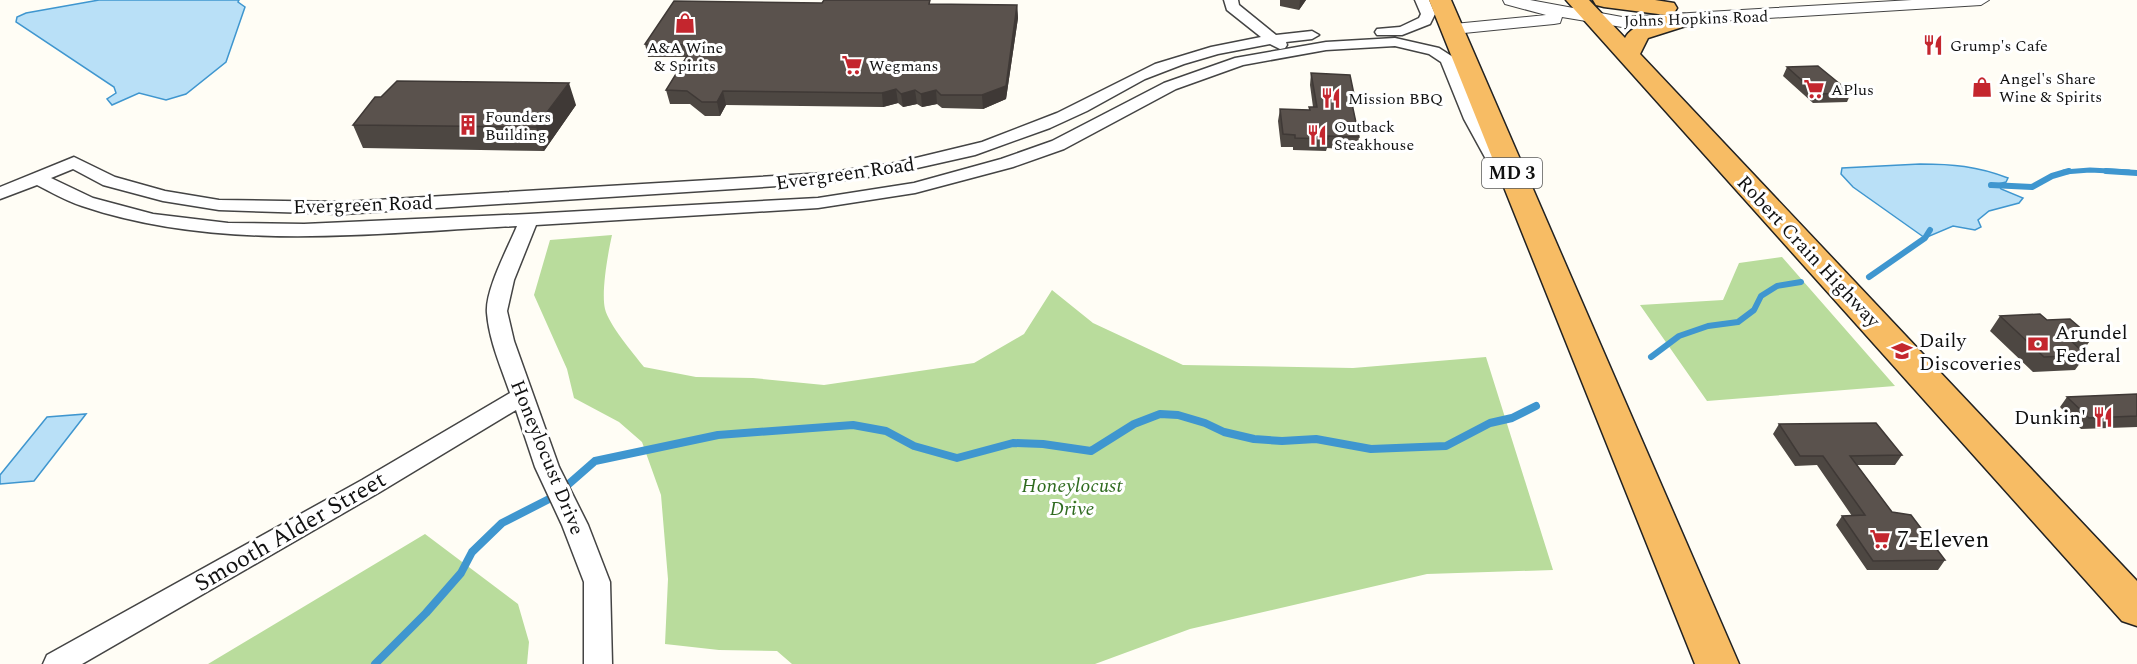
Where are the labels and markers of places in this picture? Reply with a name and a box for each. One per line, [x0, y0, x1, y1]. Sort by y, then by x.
shop icon: A&A Wine & Spirits [673, 11, 697, 35]
restaurant icon: Grump's Cafe [1921, 33, 1945, 57]
place label: Grump's Cafe [1950, 34, 2048, 58]
place label: A&A Wine & Spirits [647, 36, 723, 78]
supermarket icon: Wegmans [840, 53, 864, 77]
place label: Wegmans [869, 54, 938, 78]
place label: Angel's Share Wine & Spirits [1999, 67, 2102, 109]
shop icon: Angel's Share Wine & Spirits [1970, 75, 1994, 99]
supermarket icon: APlus [1802, 77, 1826, 101]
place label: APlus [1831, 78, 1874, 102]
restaurant icon: Mission BBQ [1319, 86, 1343, 110]
place label: Mission BBQ [1348, 87, 1443, 111]
place label: Founders Building [485, 105, 551, 147]
building icon: Founders Building [456, 113, 480, 137]
place label: Outback Steakhouse [1334, 115, 1414, 157]
restaurant icon: Outback Steakhouse [1305, 123, 1329, 147]
place label: Arundel Federal [2055, 318, 2128, 371]
place label: Daily Discoveries [1919, 326, 2022, 379]
bank icon: Arundel Federal [2026, 332, 2050, 356]
school or university icon: Daily Discoveries [1890, 339, 1914, 363]
place label: Dunkin' [2014, 403, 2086, 433]
restaurant icon: Dunkin' [2091, 405, 2115, 429]
place label: 7-Eleven [1897, 522, 1989, 558]
supermarket icon: 7-Eleven [1868, 527, 1892, 551]

